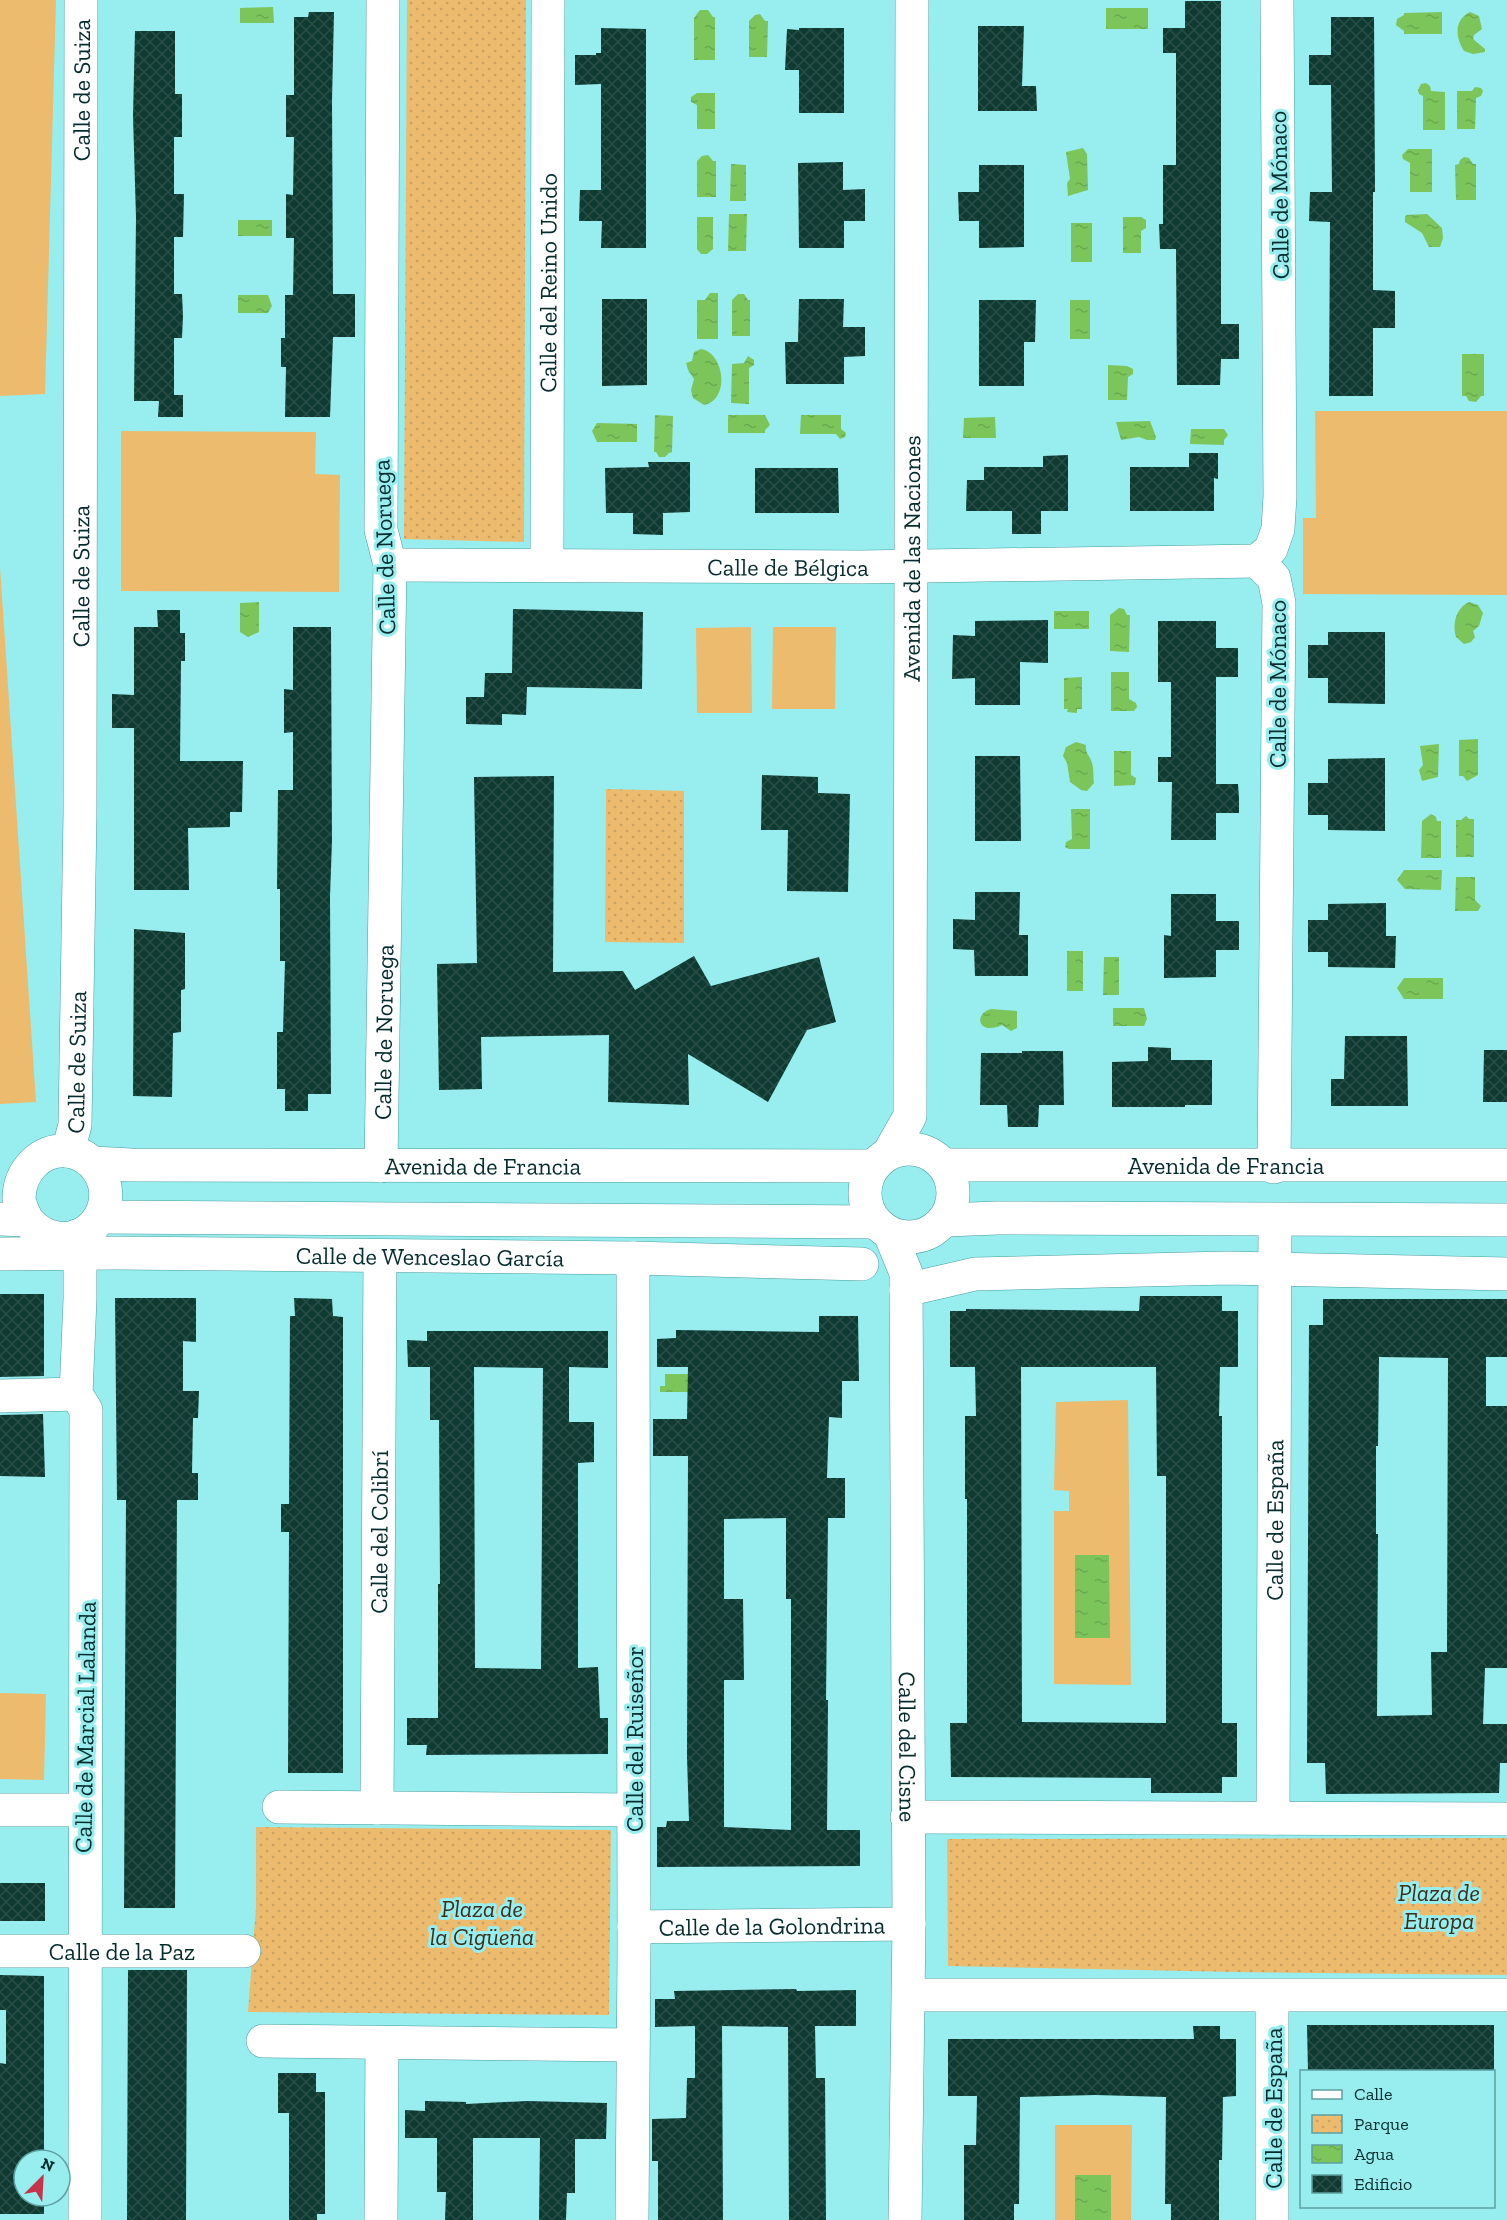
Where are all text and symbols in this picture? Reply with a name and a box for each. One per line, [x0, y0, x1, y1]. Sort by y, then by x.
street label: Calle de Suiza [66, 18, 95, 161]
street label: Calle de Mónaco [1263, 111, 1295, 279]
street label: Calle del Reino Unido [533, 173, 562, 393]
street label: Avenida de las Naciones [896, 435, 926, 682]
street label: Calle de Noruega [366, 458, 402, 635]
street label: Calle de Suiza [66, 504, 95, 647]
street label: Calle de Bélgica [707, 552, 869, 582]
street label: Calle de Mónaco [1263, 600, 1292, 768]
street label: Calle de Noruega [367, 944, 399, 1120]
street label: Calle de Suiza [59, 990, 92, 1137]
street label: Avenida de Francia [385, 1151, 582, 1180]
street label: Avenida de Francia [1128, 1151, 1325, 1180]
street label: Calle de Wenceslao García [296, 1240, 565, 1272]
street label: Calle de España [1259, 1439, 1289, 1601]
street label: Calle del Colibrí [364, 1450, 393, 1614]
street label: Calle de Marcial Lalanda [68, 1601, 102, 1853]
street label: Calle del Ruiseñor [620, 1646, 649, 1832]
street label: Calle del Cisne [893, 1671, 923, 1822]
park label: Plaza de Europa [1398, 1878, 1480, 1935]
park label: Plaza de la Cigüeña [430, 1894, 534, 1951]
street label: Calle de la Golondrina [658, 1910, 886, 1941]
street label: Calle de la Paz [49, 1937, 195, 1966]
street label: Calle de España [1259, 2027, 1288, 2189]
legend [1300, 2070, 1495, 2208]
text: Calle [1354, 2083, 1392, 2105]
text: Parque [1354, 2113, 1409, 2135]
text: Agua [1354, 2143, 1394, 2165]
north arrow [12, 2148, 72, 2208]
text: N [38, 2154, 57, 2176]
text: Edificio [1354, 2173, 1412, 2195]

